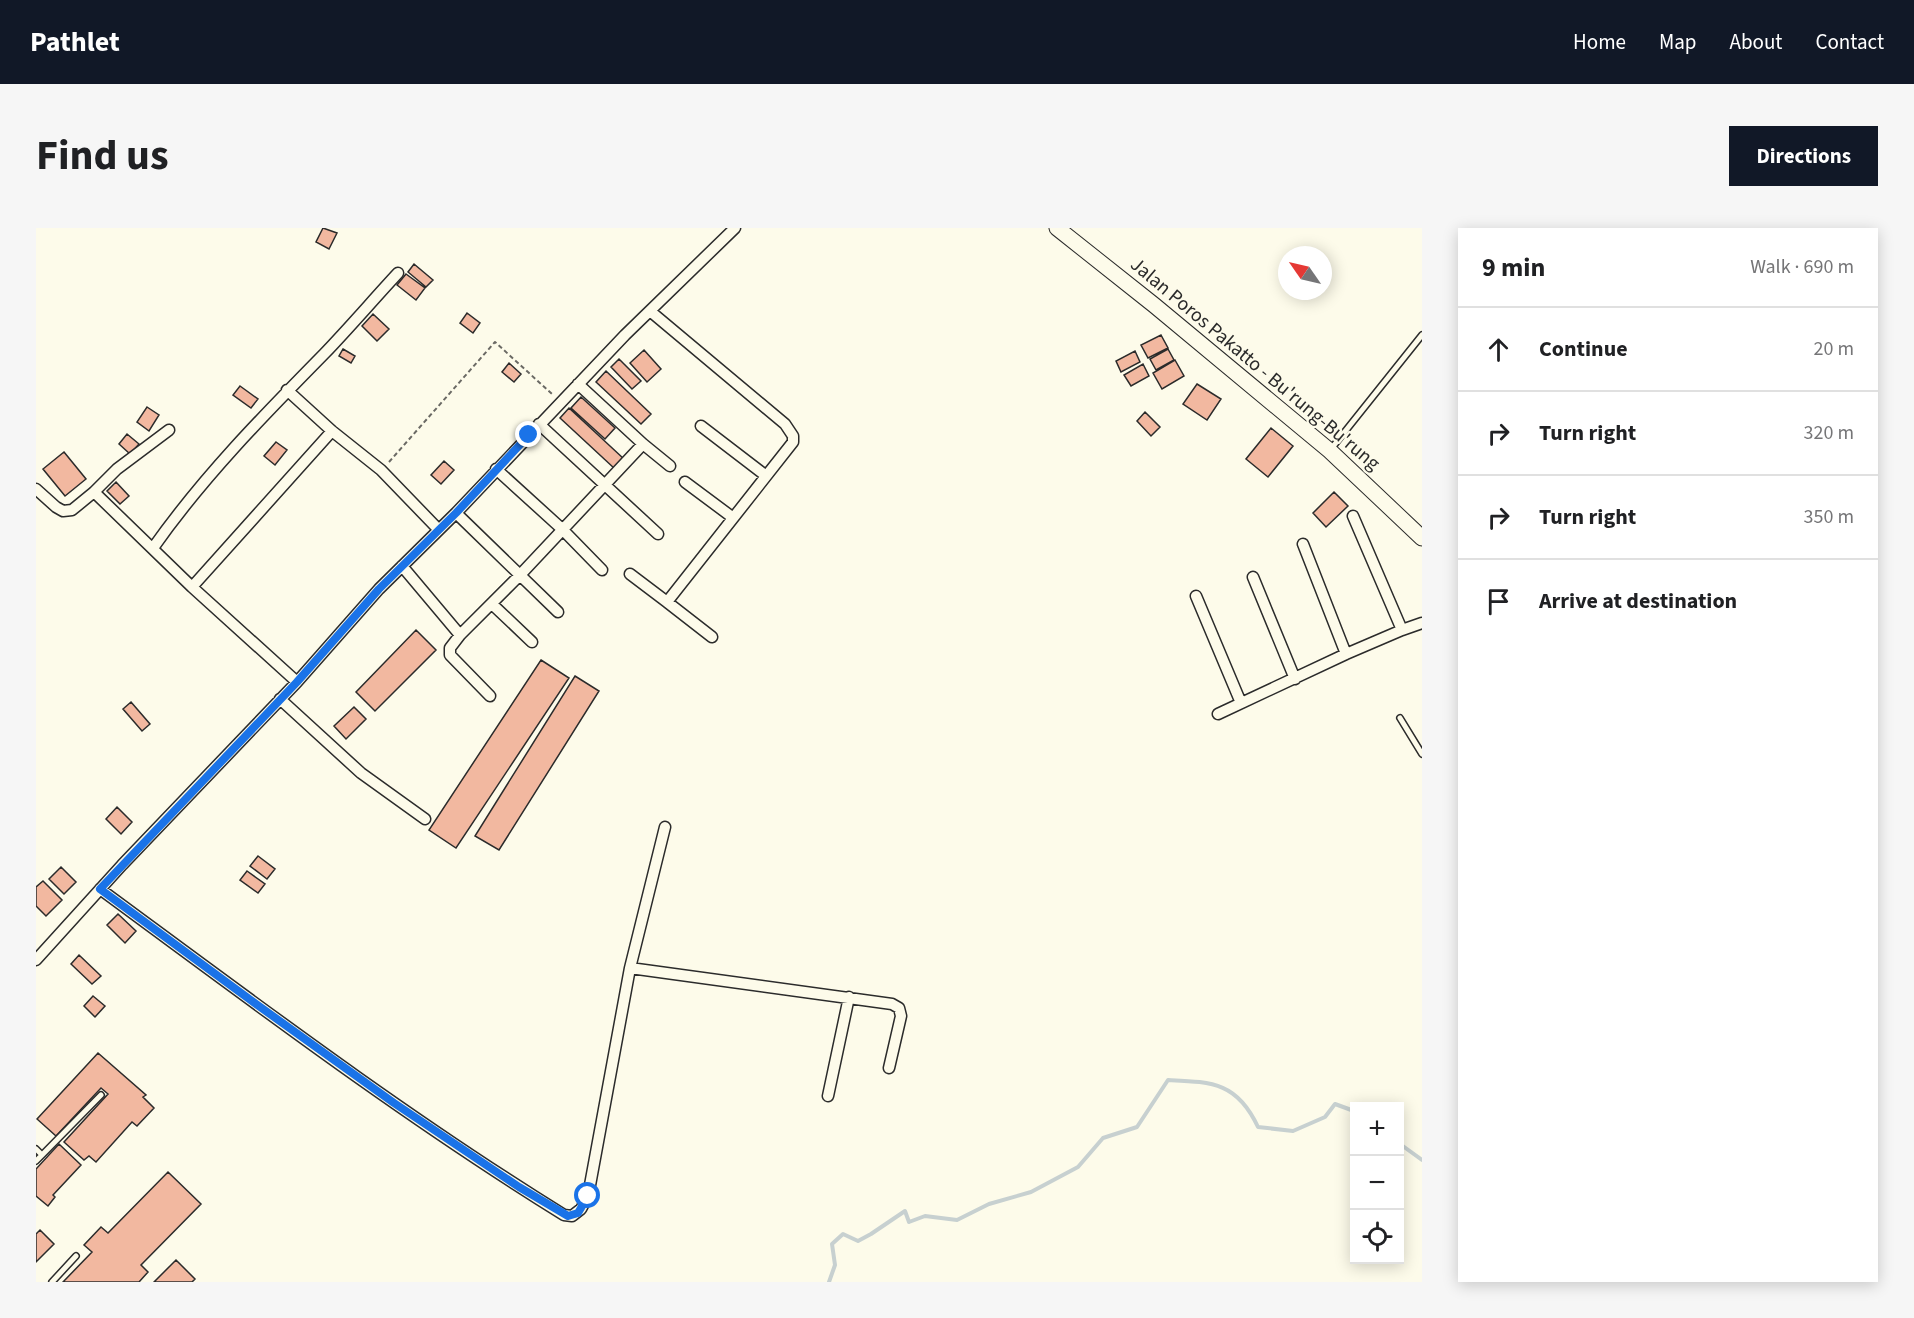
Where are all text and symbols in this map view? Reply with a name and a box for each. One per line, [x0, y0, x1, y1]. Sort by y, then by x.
text: Pathlet [30, 22, 120, 62]
text: Home [1573, 27, 1626, 57]
text: Map [1659, 27, 1697, 57]
text: About [1730, 27, 1782, 57]
text: Contact [1815, 27, 1884, 57]
text: Find us [36, 126, 169, 186]
button: Directions [1729, 126, 1878, 186]
north arrow [1278, 246, 1332, 300]
text: 9 min [1482, 249, 1545, 286]
street label: Jalan Poros Pakatto - Bu'rung-Bu'rung [1124, 251, 1386, 477]
text: Walk · 690 m [1750, 253, 1854, 281]
icon: ahead [1482, 333, 1515, 366]
text: Continue [1539, 333, 1628, 365]
text: 20 m [1814, 335, 1854, 363]
icon: right [1482, 417, 1515, 450]
text: Turn right [1539, 417, 1636, 449]
text: 320 m [1804, 419, 1854, 447]
route end [515, 421, 541, 447]
icon: right [1482, 501, 1515, 534]
text: Turn right [1539, 501, 1636, 533]
text: 350 m [1804, 503, 1854, 531]
icon: arrive [1482, 585, 1515, 618]
text: Arrive at destination [1539, 585, 1737, 617]
map controls [1350, 1102, 1404, 1264]
button: + [1350, 1102, 1404, 1156]
button: − [1350, 1156, 1404, 1210]
route start [574, 1182, 600, 1208]
button: locate [1350, 1210, 1404, 1264]

